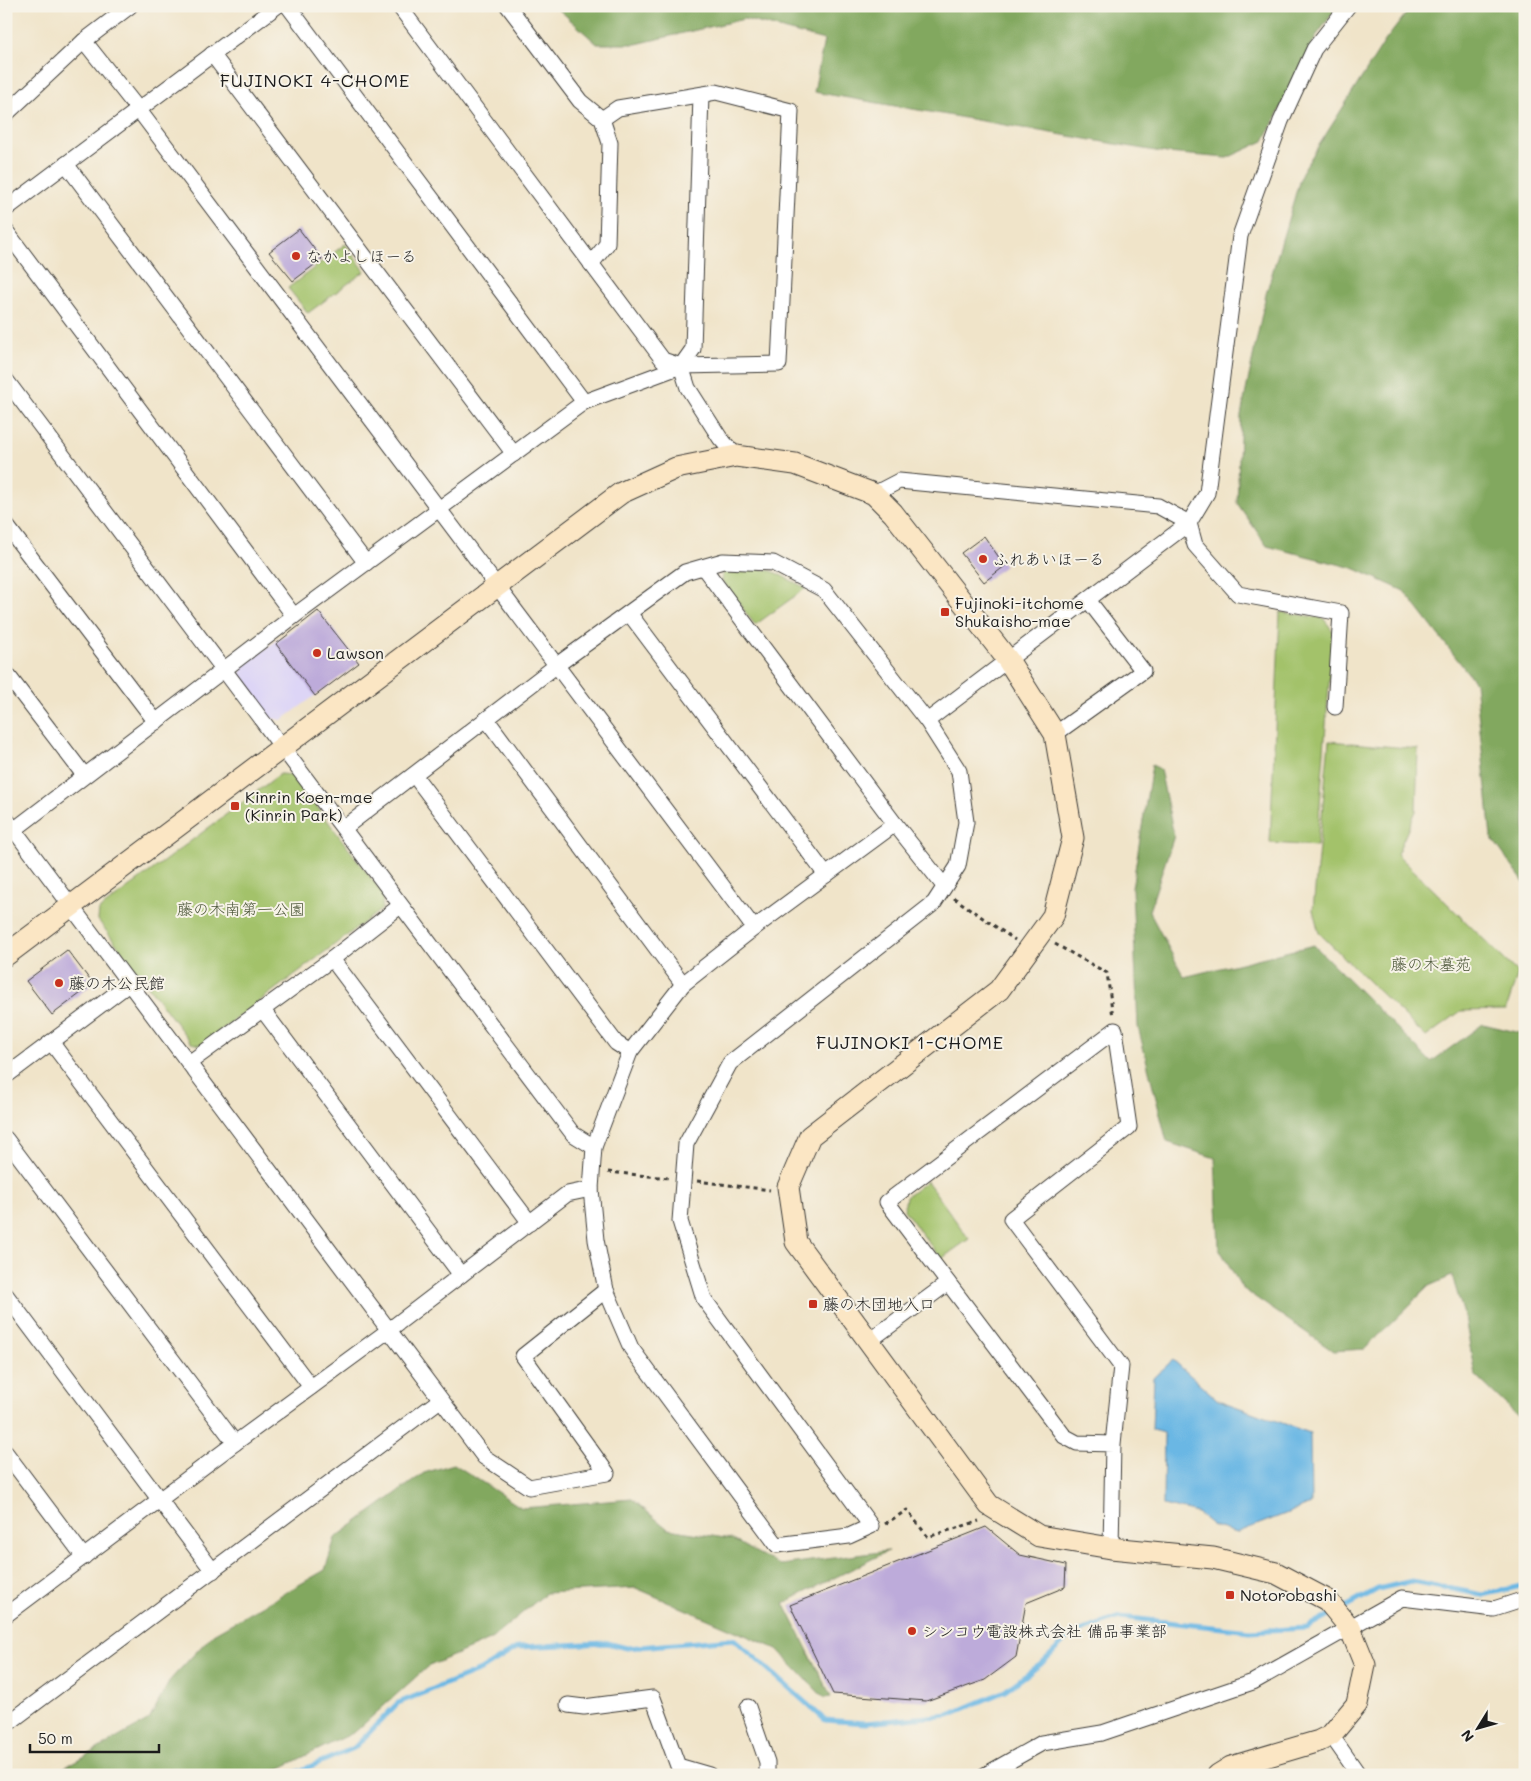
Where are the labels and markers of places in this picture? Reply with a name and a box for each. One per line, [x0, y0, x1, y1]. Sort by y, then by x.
place label: なかよしほーる [306, 245, 417, 266]
marker: なかよしほーる [290, 250, 302, 262]
place label: ふれあいほーる [993, 548, 1105, 569]
marker: ふれあいほーる [977, 553, 989, 565]
place label: Fujinoki-itchome Shukaisho-mae [955, 592, 1084, 631]
marker: Fujinoki-itchome Shukaisho-mae [939, 606, 951, 618]
place label: Lawson [327, 642, 384, 663]
marker: Lawson [311, 647, 323, 659]
place label: Kinrin Koen-mae (Kinrin Park) [245, 786, 373, 825]
marker: Kinrin Koen-mae (Kinrin Park) [229, 800, 241, 812]
place label: 藤の木公民館 [69, 972, 165, 993]
marker: 藤の木公民館 [53, 977, 65, 989]
place label: 藤の木団地入口 [823, 1293, 935, 1314]
marker: 藤の木団地入口 [807, 1298, 819, 1310]
place label: Notorobashi [1240, 1584, 1337, 1605]
marker: Notorobashi [1224, 1589, 1236, 1601]
place label: シンコウ電設株式会社 備品事業部 [922, 1620, 1167, 1641]
marker: シンコウ電設株式会社 備品事業部 [906, 1625, 918, 1637]

